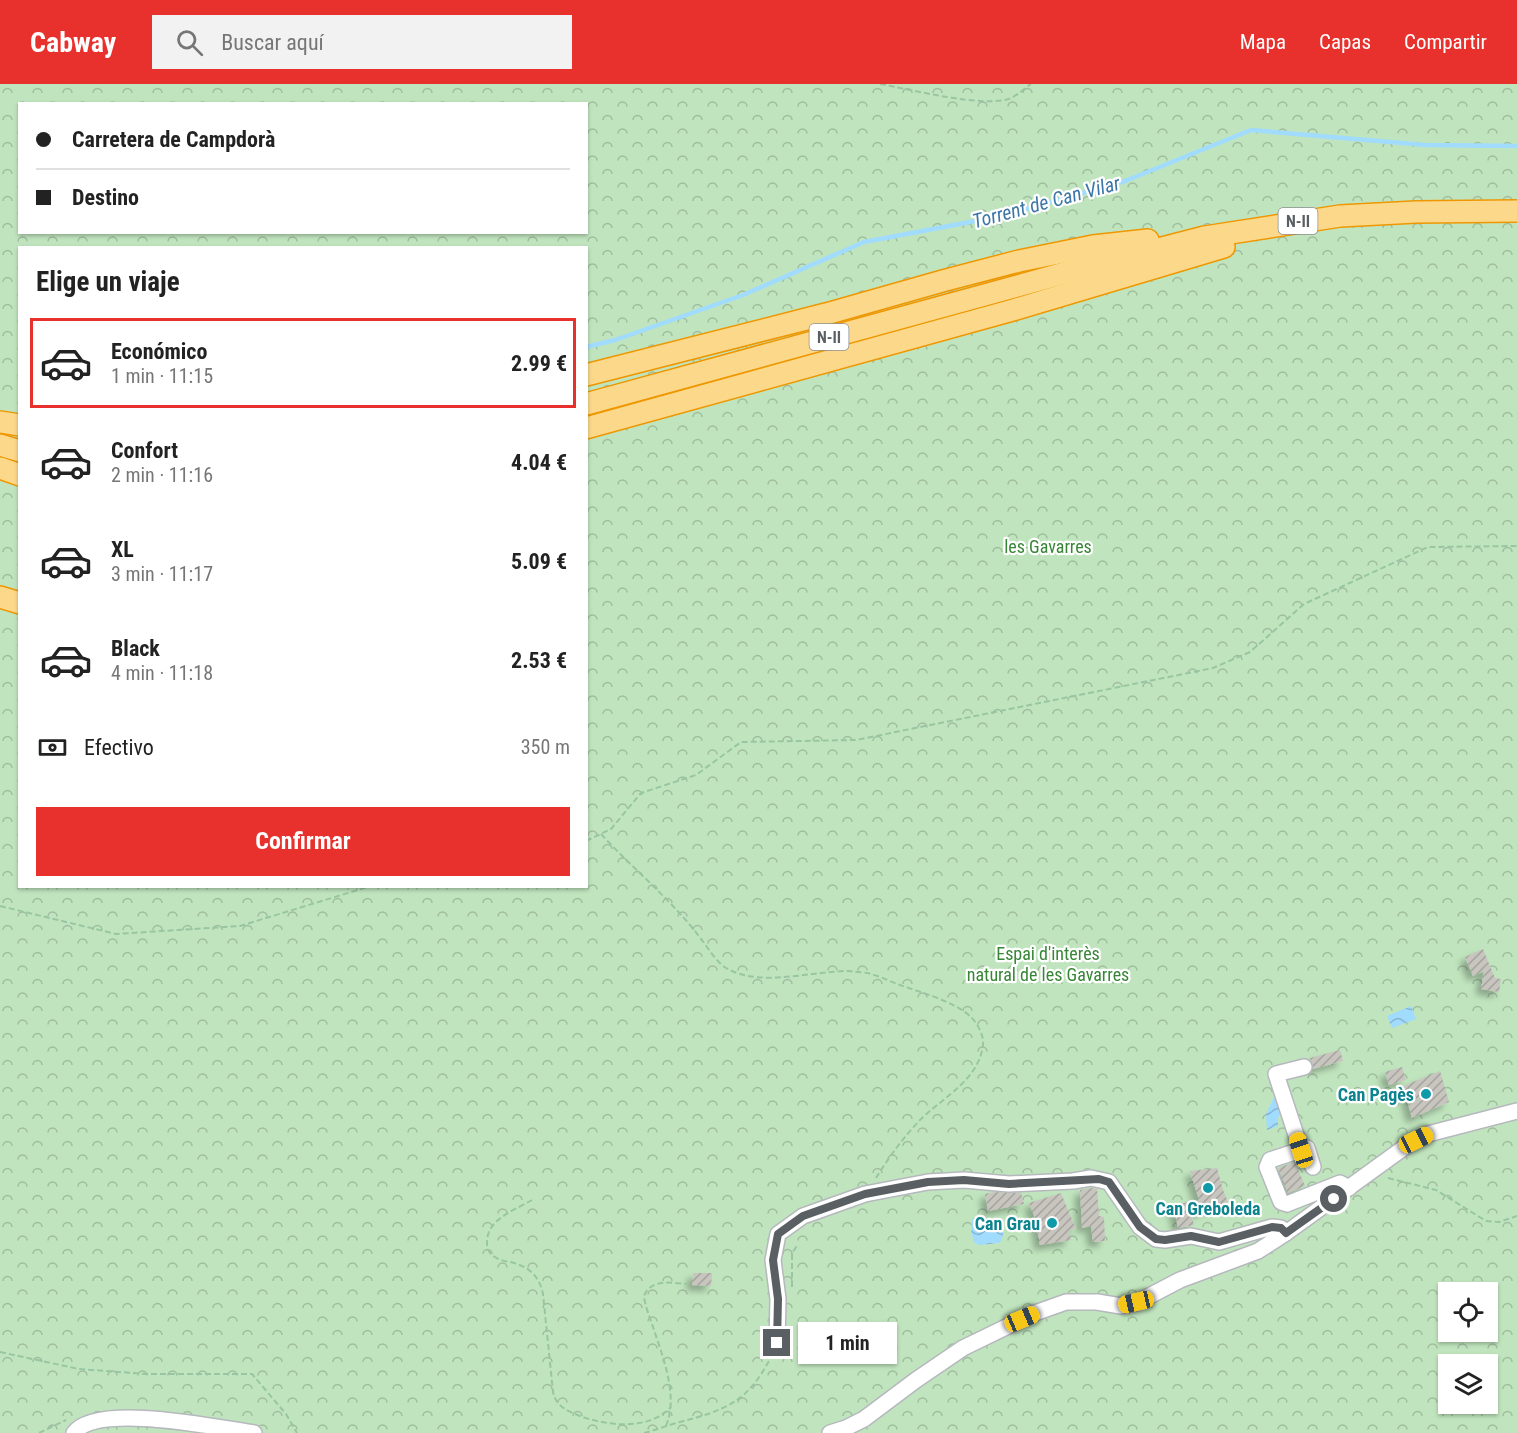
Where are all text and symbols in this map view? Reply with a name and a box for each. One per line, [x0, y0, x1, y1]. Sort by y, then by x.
search box [152, 15, 572, 69]
text: Cabway [30, 26, 116, 59]
icon: search [173, 26, 206, 59]
text: Buscar aquí [221, 30, 324, 55]
text: Mapa [1240, 30, 1286, 54]
text: Capas [1319, 30, 1371, 54]
text: Compartir [1404, 30, 1487, 54]
text: Carretera de Campdorà [72, 127, 275, 152]
water label: Torrent de Can Vilar [970, 170, 1123, 233]
text: Destino [72, 185, 139, 210]
road number: N-II [1278, 208, 1318, 234]
text: Elige un viaje [36, 266, 180, 298]
road number: N-II [810, 324, 848, 350]
icon: car [39, 336, 93, 390]
text: Económico [111, 339, 207, 364]
text: 2.99 € [511, 351, 567, 376]
text: 1 min · 11:15 [111, 364, 213, 388]
icon: car [39, 435, 93, 489]
text: Confort [111, 438, 178, 463]
text: 4.04 € [511, 450, 567, 475]
text: 2 min · 11:16 [111, 463, 213, 487]
icon: car [39, 534, 93, 588]
park label: les Gavarres [1004, 536, 1092, 557]
text: XL [111, 537, 134, 562]
text: 5.09 € [511, 549, 567, 574]
text: 3 min · 11:17 [111, 562, 213, 586]
icon: car [39, 633, 93, 687]
text: Black [111, 636, 160, 661]
text: 2.53 € [511, 648, 567, 673]
text: 4 min · 11:18 [111, 661, 213, 685]
icon: cash [36, 731, 69, 764]
text: Efectivo [84, 735, 154, 760]
text: 350 m [521, 735, 570, 759]
button: Confirmar [36, 807, 570, 876]
park label: Espai d'interès natural de les Gavarres [967, 943, 1129, 985]
place label: Can Pagès [1338, 1084, 1414, 1105]
marker: Can Pagès [1419, 1087, 1433, 1101]
car [1396, 1124, 1436, 1156]
car [1287, 1130, 1315, 1170]
marker: Can Greboleda [1201, 1181, 1215, 1195]
route start [1320, 1185, 1347, 1212]
place label: Can Greboleda [1155, 1198, 1261, 1219]
place label: Can Grau [975, 1213, 1040, 1234]
marker: Can Grau [1045, 1216, 1059, 1230]
map controls [1438, 1282, 1498, 1414]
button: locate [1438, 1282, 1498, 1342]
car [1116, 1289, 1156, 1315]
car [1002, 1304, 1042, 1334]
callout: 1 min [798, 1322, 897, 1364]
route end [763, 1329, 790, 1356]
text: 1 min [825, 1331, 870, 1355]
button: layers [1438, 1354, 1498, 1414]

